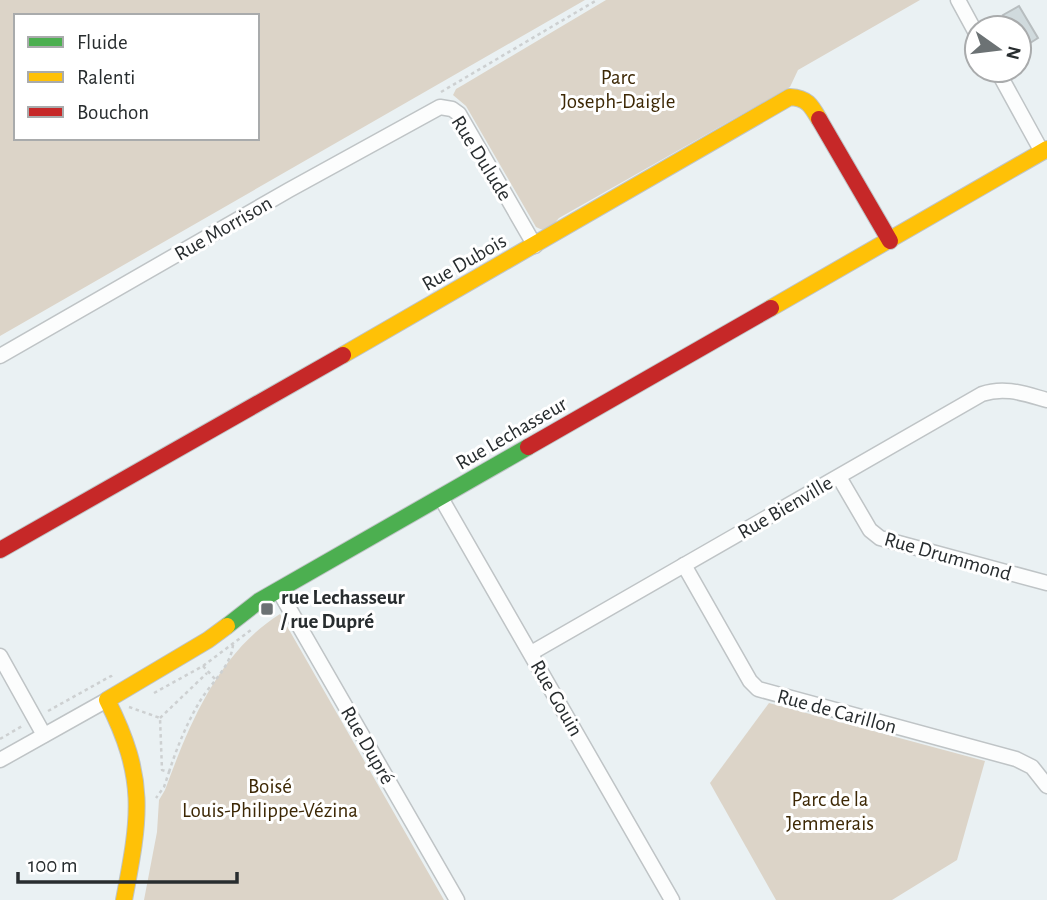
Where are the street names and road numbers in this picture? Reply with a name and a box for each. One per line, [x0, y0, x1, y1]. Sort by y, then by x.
street label: Rue Dulude [447, 112, 516, 204]
street label: Rue Morrison [171, 192, 276, 265]
street label: Rue Dubois [419, 230, 510, 295]
street label: Rue Lechasseur [452, 393, 571, 474]
street label: Rue Bienville [734, 472, 836, 543]
street label: Rue Drummond [882, 528, 1014, 585]
street label: Rue Gouin [526, 657, 587, 740]
street label: Rue de Carillon [775, 685, 899, 738]
street label: Rue Dupré [337, 703, 398, 788]

